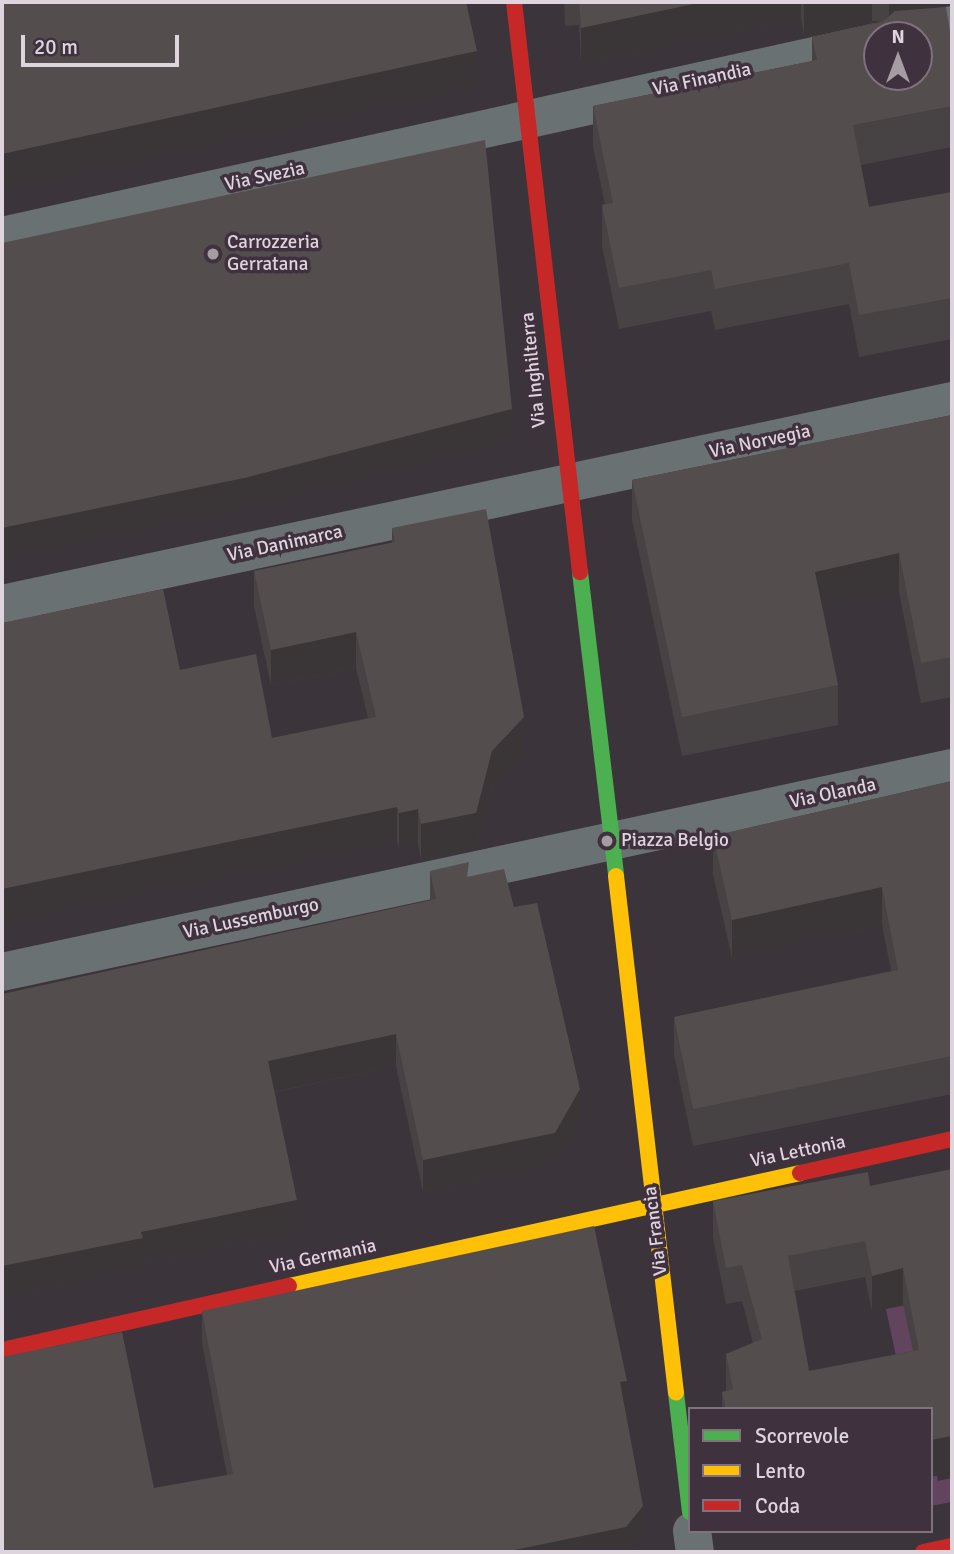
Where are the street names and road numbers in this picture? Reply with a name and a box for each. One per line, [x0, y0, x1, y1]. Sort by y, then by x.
street label: Via Finandia [651, 58, 753, 102]
street label: Via Svezia [223, 157, 307, 197]
street label: Via Inghilterra [517, 311, 551, 429]
street label: Via Norvegia [707, 420, 813, 464]
street label: Via Danimarca [225, 521, 345, 567]
street label: Via Olanda [788, 774, 878, 814]
street label: Via Lussemburgo [181, 893, 321, 945]
street label: Via Lettonia [748, 1131, 848, 1173]
street label: Via Francia [639, 1185, 673, 1277]
street label: Via Germania [268, 1235, 378, 1279]

